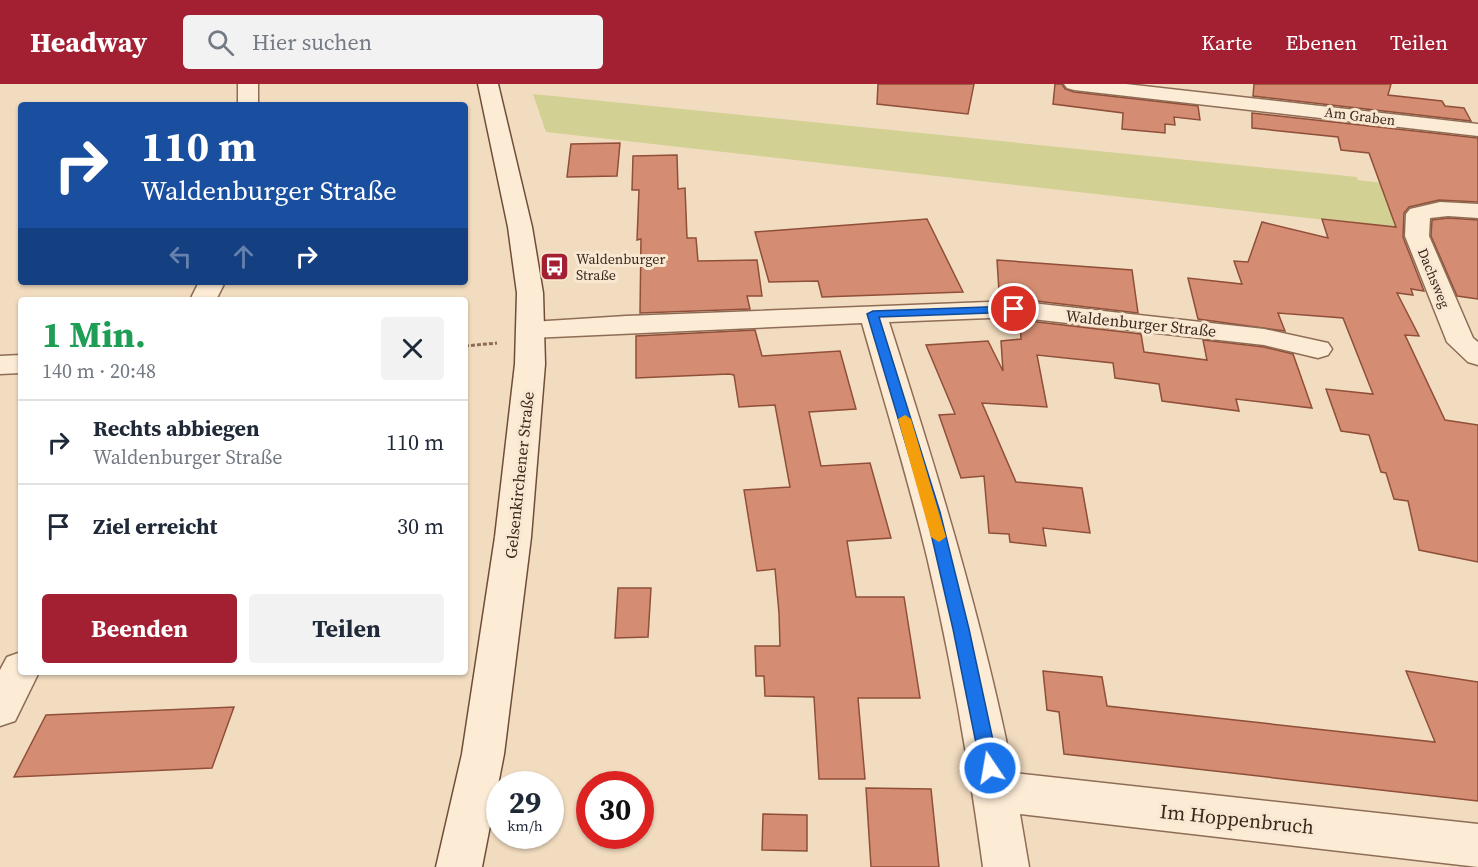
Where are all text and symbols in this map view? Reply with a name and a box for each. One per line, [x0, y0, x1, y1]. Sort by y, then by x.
search box [183, 15, 603, 69]
text: Headway [30, 23, 147, 61]
icon: search [204, 26, 237, 59]
text: Hier suchen [252, 27, 372, 57]
text: Karte [1201, 28, 1252, 57]
text: Ebenen [1285, 28, 1357, 57]
text: Teilen [1390, 28, 1448, 57]
street label: Am Graben [1323, 102, 1397, 130]
text: 110 m [141, 117, 256, 175]
icon: right [42, 126, 120, 204]
text: Waldenburger Straße [141, 172, 397, 209]
icon: left [164, 240, 197, 273]
icon: ahead [227, 240, 260, 273]
icon: right [290, 240, 323, 273]
street label: Dachsweg [1413, 245, 1455, 311]
place label: Waldenburger Straße [576, 249, 665, 285]
bus stop icon: Waldenburger Straße [539, 251, 571, 283]
pin [988, 283, 1039, 334]
icon: arrive [997, 292, 1030, 325]
street label: Waldenburger Straße [1065, 304, 1217, 342]
text: 1 Min. [42, 310, 146, 359]
button: close [381, 317, 444, 380]
text: 140 m · 20:48 [42, 357, 156, 385]
street label: Gelsenkirchener Straße [499, 390, 539, 560]
text: Rechts abbiegen [93, 413, 260, 443]
icon: right [42, 426, 75, 459]
text: 110 m [386, 427, 444, 457]
text: Waldenburger Straße [93, 443, 282, 471]
icon: arrive [42, 510, 75, 543]
text: Ziel erreicht [93, 511, 217, 541]
text: 30 m [397, 511, 444, 541]
button: Beenden [42, 594, 237, 663]
button: Teilen [249, 594, 444, 663]
position arrow [958, 736, 1022, 800]
speed limit sign: 30 [576, 771, 654, 849]
text: 29 [509, 782, 541, 823]
street label: Im Hoppenbruch [1159, 797, 1315, 841]
text: km/h [507, 815, 543, 836]

